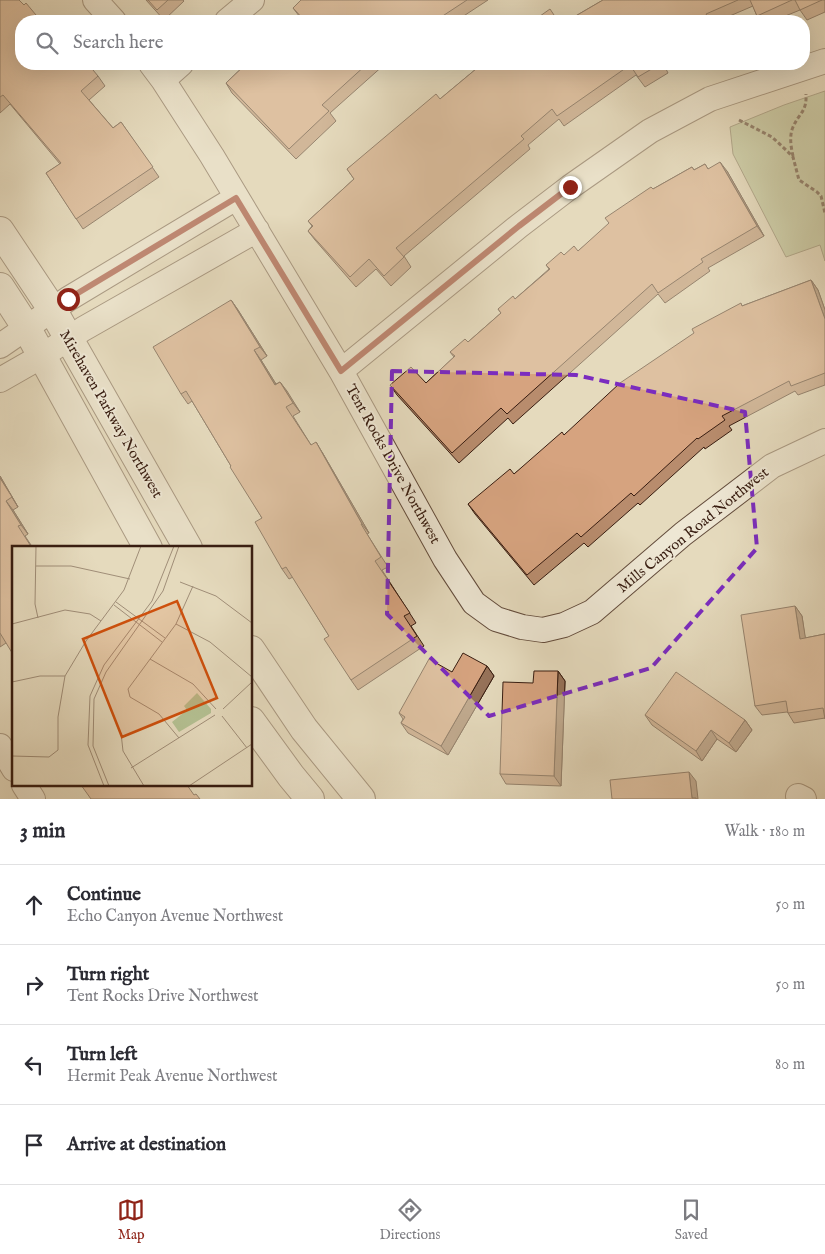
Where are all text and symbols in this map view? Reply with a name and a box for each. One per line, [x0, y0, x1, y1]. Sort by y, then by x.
search box [15, 15, 810, 70]
icon: search [33, 29, 61, 57]
text: Search here [73, 31, 164, 55]
route end [559, 176, 582, 199]
route start [57, 288, 80, 311]
street label: Mirehaven Parkway Northwest [55, 327, 167, 501]
street label: Tent Rocks Drive Northwest [341, 381, 445, 547]
street label: Mills Canyon Road Northwest [613, 463, 773, 597]
inset map [12, 546, 252, 786]
text: 3 min [20, 818, 65, 845]
text: Walk · 180 m [724, 822, 805, 842]
text: Continue [67, 883, 141, 907]
icon: ahead [20, 891, 48, 919]
text: 50 m [776, 895, 805, 915]
text: Echo Canyon Avenue Northwest [67, 907, 283, 927]
text: Turn right [67, 963, 149, 987]
icon: right [20, 971, 48, 999]
text: 50 m [776, 975, 805, 995]
text: Tent Rocks Drive Northwest [67, 987, 259, 1007]
text: Turn left [67, 1043, 138, 1067]
icon: left [20, 1051, 48, 1079]
text: 80 m [775, 1055, 805, 1075]
text: Hermit Peak Avenue Northwest [67, 1067, 278, 1087]
icon: arrive [20, 1131, 48, 1159]
text: Arrive at destination [67, 1133, 226, 1157]
tab: Map [117, 1196, 145, 1244]
tab: Directions [379, 1196, 440, 1244]
tab: Saved [675, 1196, 708, 1244]

